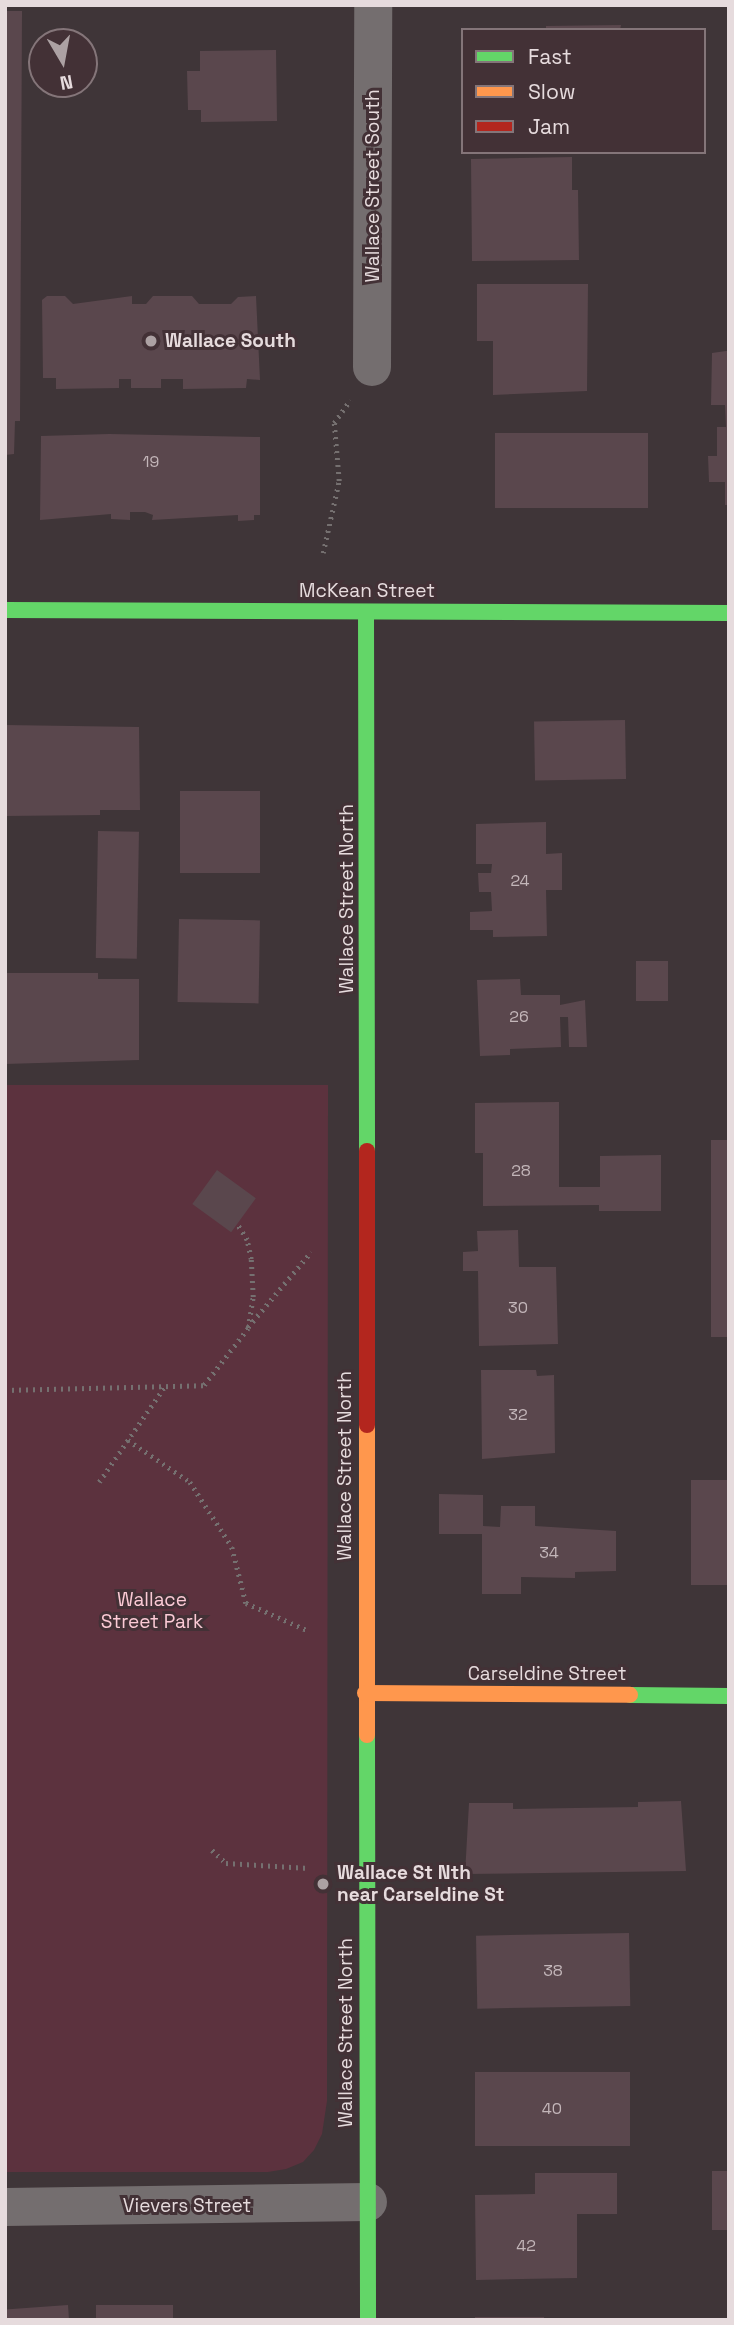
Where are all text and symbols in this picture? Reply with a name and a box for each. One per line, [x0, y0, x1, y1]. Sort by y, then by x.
north arrow [28, 28, 98, 98]
legend [461, 28, 706, 154]
text: Fast [528, 43, 572, 70]
text: N [58, 69, 75, 96]
text: Slow [528, 78, 576, 105]
street label: Wallace Street South [362, 89, 384, 283]
text: Jam [528, 113, 570, 140]
place label: Wallace South [165, 330, 296, 352]
marker: Wallace South [143, 333, 159, 349]
house number: 19 [143, 452, 159, 472]
street label: McKean Street [299, 580, 435, 602]
street label: Wallace Street North [336, 804, 358, 994]
house number: 24 [510, 871, 530, 891]
house number: 26 [509, 1007, 529, 1027]
house number: 28 [511, 1161, 531, 1181]
house number: 30 [508, 1298, 528, 1318]
street label: Wallace Street North [334, 1371, 356, 1561]
house number: 32 [508, 1405, 528, 1425]
house number: 34 [539, 1543, 559, 1563]
park label: Wallace Street Park [101, 1589, 203, 1633]
street label: Carseldine Street [468, 1663, 626, 1685]
place label: Wallace St Nth near Carseldine St [337, 1862, 504, 1906]
marker: Wallace St Nth near Carseldine St [315, 1876, 331, 1892]
street label: Wallace Street North [335, 1938, 357, 2128]
house number: 38 [543, 1961, 563, 1981]
house number: 40 [542, 2099, 562, 2119]
street label: Vievers Street [123, 2195, 251, 2217]
house number: 42 [516, 2236, 536, 2256]

